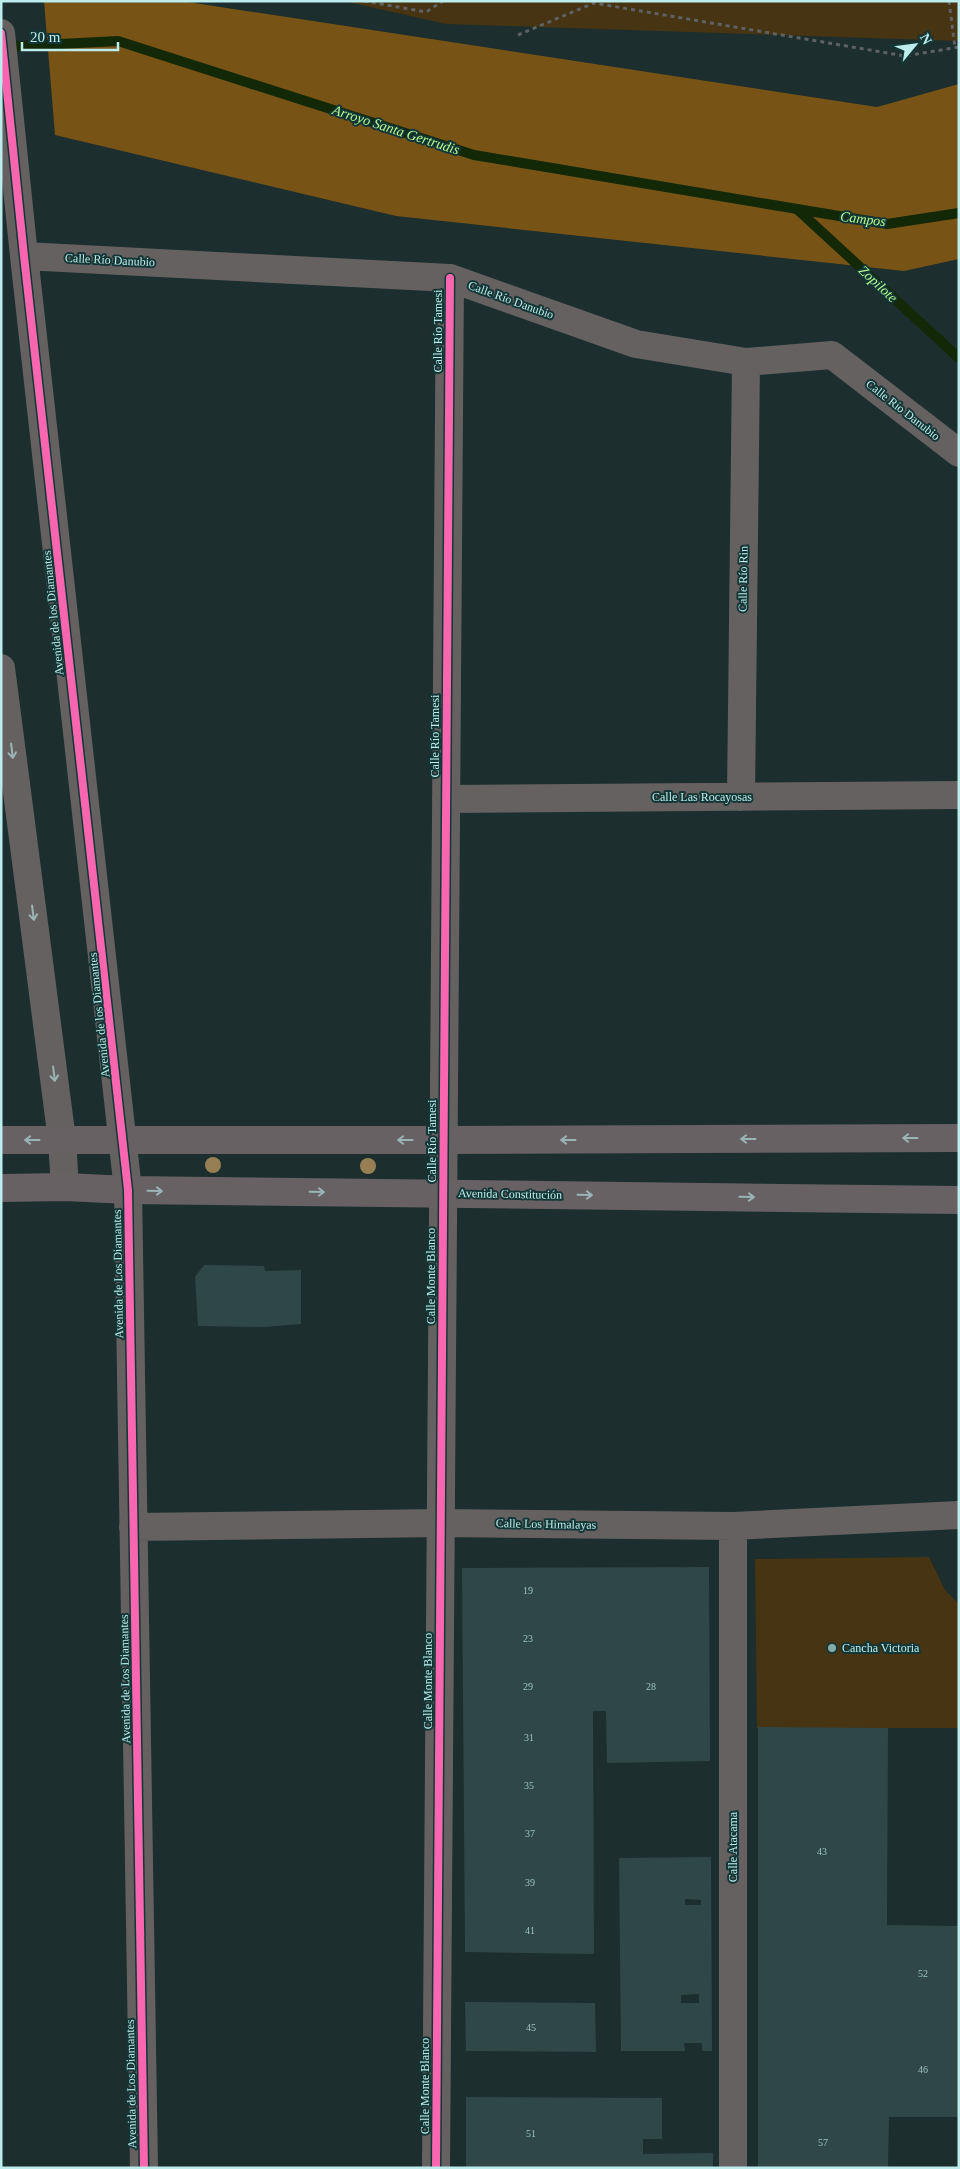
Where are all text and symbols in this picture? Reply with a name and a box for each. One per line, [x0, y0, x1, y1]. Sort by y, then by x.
scale bar [22, 20, 119, 52]
north arrow [890, 20, 940, 70]
text: 20 m [30, 29, 61, 45]
text: N [917, 31, 935, 47]
water label: Arroyo Santa Gertrudis [330, 102, 462, 158]
water label: Campos [839, 209, 887, 229]
street label: Calle Río Danubio [65, 251, 155, 269]
water label: Zopilote [856, 263, 900, 305]
street label: Calle Río Danubio [466, 278, 556, 322]
street label: Calle Río Tamesi [431, 289, 445, 372]
street label: Calle Río Danubio [863, 377, 943, 443]
street label: Calle Río Rin [735, 546, 751, 612]
street label: Avenida de los Diamantes [39, 550, 67, 676]
street label: Calle Río Tamesi [428, 694, 442, 777]
one-way arrow [7, 743, 17, 759]
street label: Calle Las Rocayosas [652, 790, 752, 804]
one-way arrow [28, 904, 38, 920]
street label: Avenida de los Diamantes [85, 952, 113, 1078]
one-way arrow [49, 1065, 59, 1081]
street label: Calle Río Tamesi [425, 1099, 439, 1182]
one-way arrow [902, 1133, 918, 1143]
one-way arrow [740, 1134, 756, 1144]
one-way arrow [24, 1135, 40, 1145]
one-way arrow [397, 1135, 414, 1145]
one-way arrow [560, 1135, 576, 1145]
one-way arrow [147, 1186, 163, 1195]
street label: Avenida Constitución [458, 1186, 562, 1202]
one-way arrow [309, 1187, 325, 1197]
one-way arrow [576, 1190, 593, 1200]
one-way arrow [739, 1192, 755, 1202]
street label: Avenida de Los Diamantes [110, 1209, 126, 1339]
street label: Calle Monte Blanco [424, 1228, 438, 1324]
street label: Calle Los Himalayas [496, 1516, 597, 1532]
house number: 19 [523, 1585, 533, 1596]
street label: Avenida de Los Diamantes [117, 1614, 133, 1744]
street label: Calle Monte Blanco [421, 1633, 435, 1729]
house number: 23 [523, 1633, 533, 1644]
place label: Cancha Victoria [842, 1641, 920, 1655]
marker: Cancha Victoria [826, 1642, 838, 1654]
house number: 29 [523, 1681, 533, 1692]
house number: 28 [646, 1681, 656, 1692]
house number: 31 [524, 1732, 534, 1743]
house number: 35 [524, 1780, 534, 1791]
street label: Calle Atacama [726, 1811, 740, 1882]
house number: 37 [525, 1828, 535, 1839]
house number: 43 [817, 1846, 827, 1857]
house number: 39 [525, 1877, 535, 1888]
house number: 41 [525, 1925, 535, 1936]
house number: 52 [918, 1968, 928, 1979]
street label: Avenida de Los Diamantes [123, 2019, 139, 2149]
house number: 45 [526, 2022, 536, 2033]
street label: Calle Monte Blanco [418, 2038, 432, 2134]
house number: 46 [918, 2064, 928, 2075]
house number: 51 [526, 2128, 536, 2139]
house number: 57 [818, 2137, 828, 2148]

